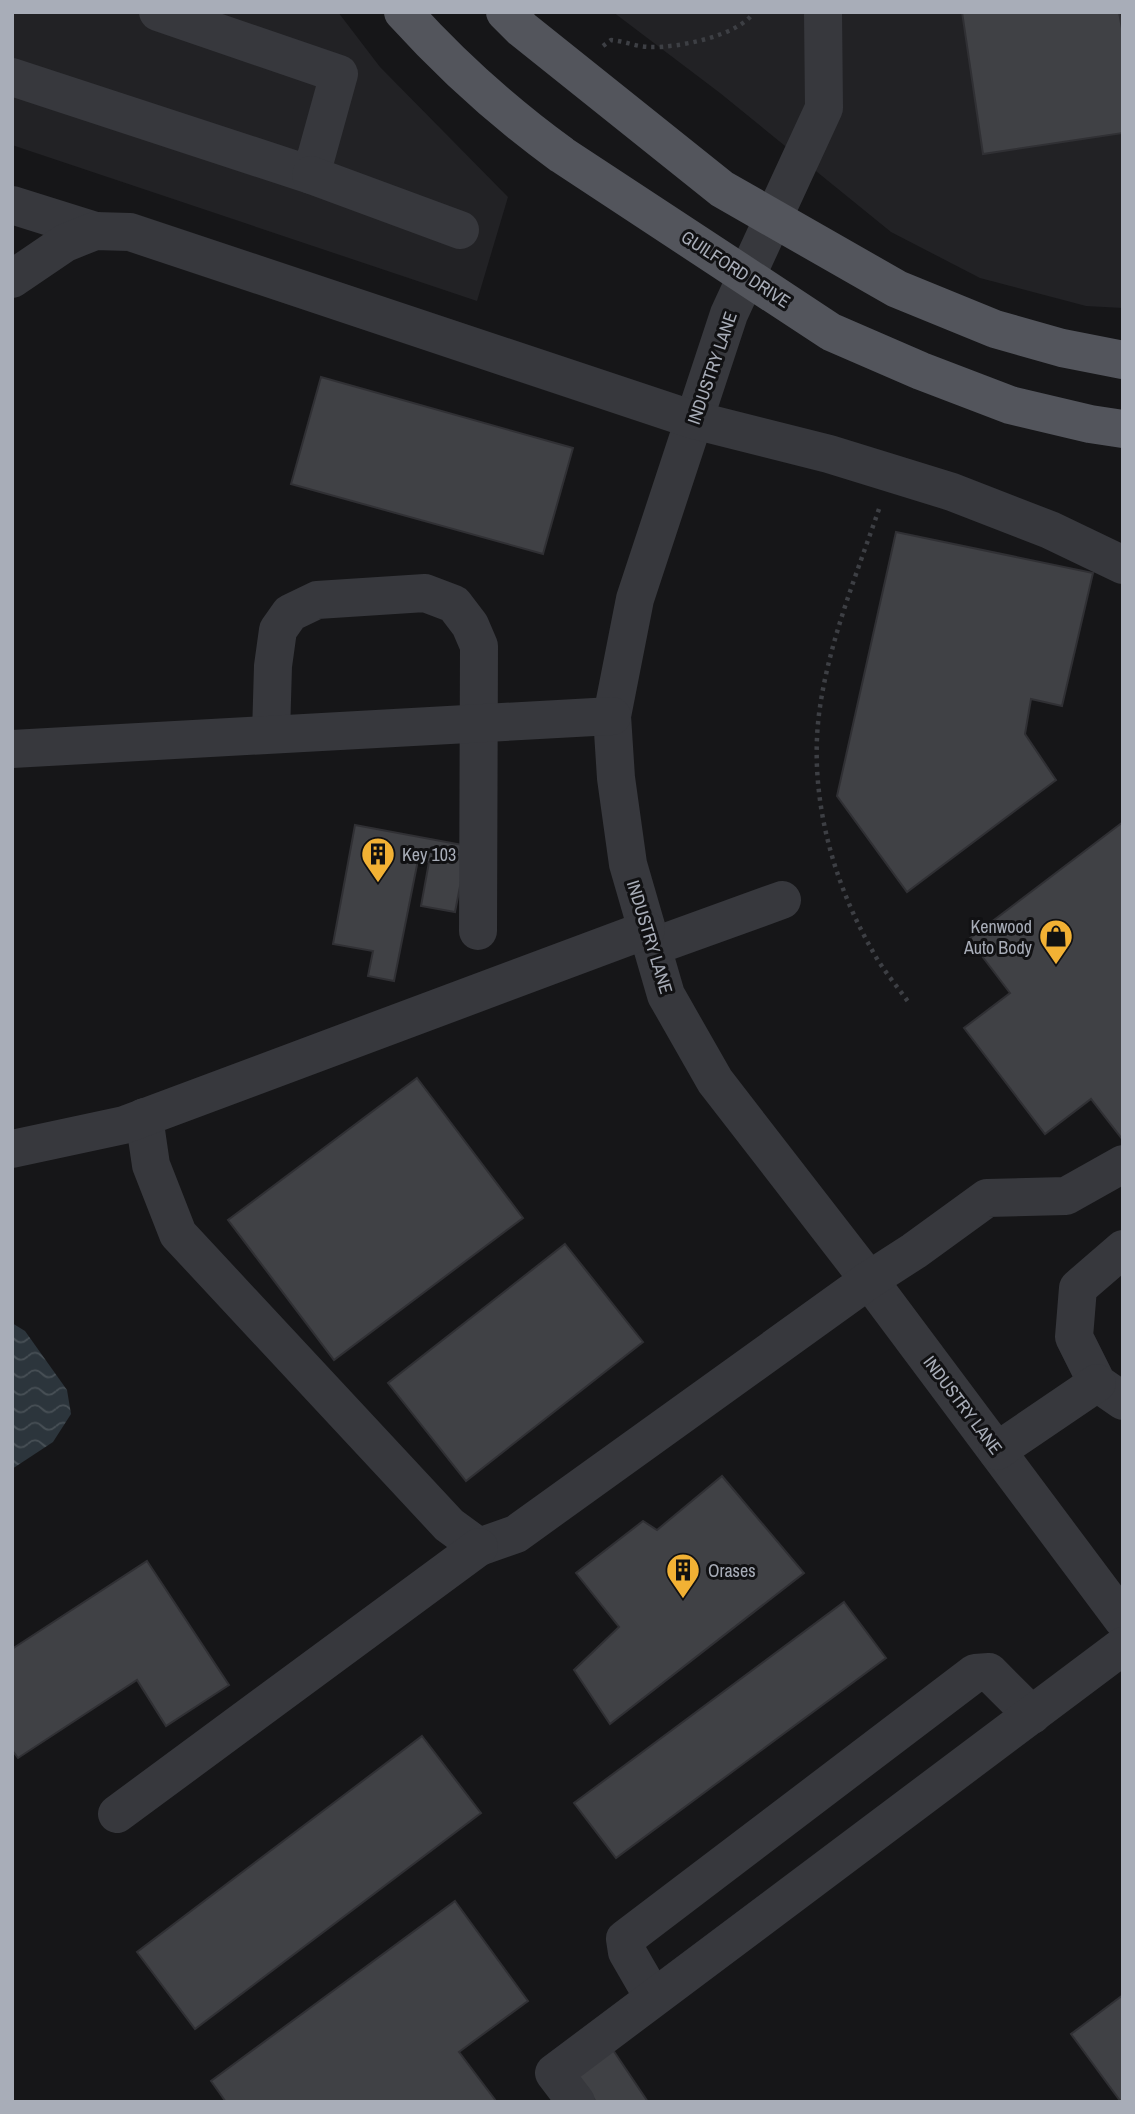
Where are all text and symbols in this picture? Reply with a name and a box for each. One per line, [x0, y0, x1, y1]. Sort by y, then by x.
street label: GUILFORD DRIVE [677, 224, 795, 314]
street label: INDUSTRY LANE [681, 308, 743, 428]
building icon: Key 103 [359, 835, 397, 884]
place label: Key 103 [402, 842, 456, 867]
street label: INDUSTRY LANE [621, 877, 679, 997]
place label: Kenwood Auto Body [963, 914, 1033, 960]
shop icon: Kenwood Auto Body [1037, 917, 1075, 966]
street label: INDUSTRY LANE [918, 1351, 1008, 1459]
building icon: Orases [664, 1551, 702, 1600]
place label: Orases [708, 1558, 756, 1583]

